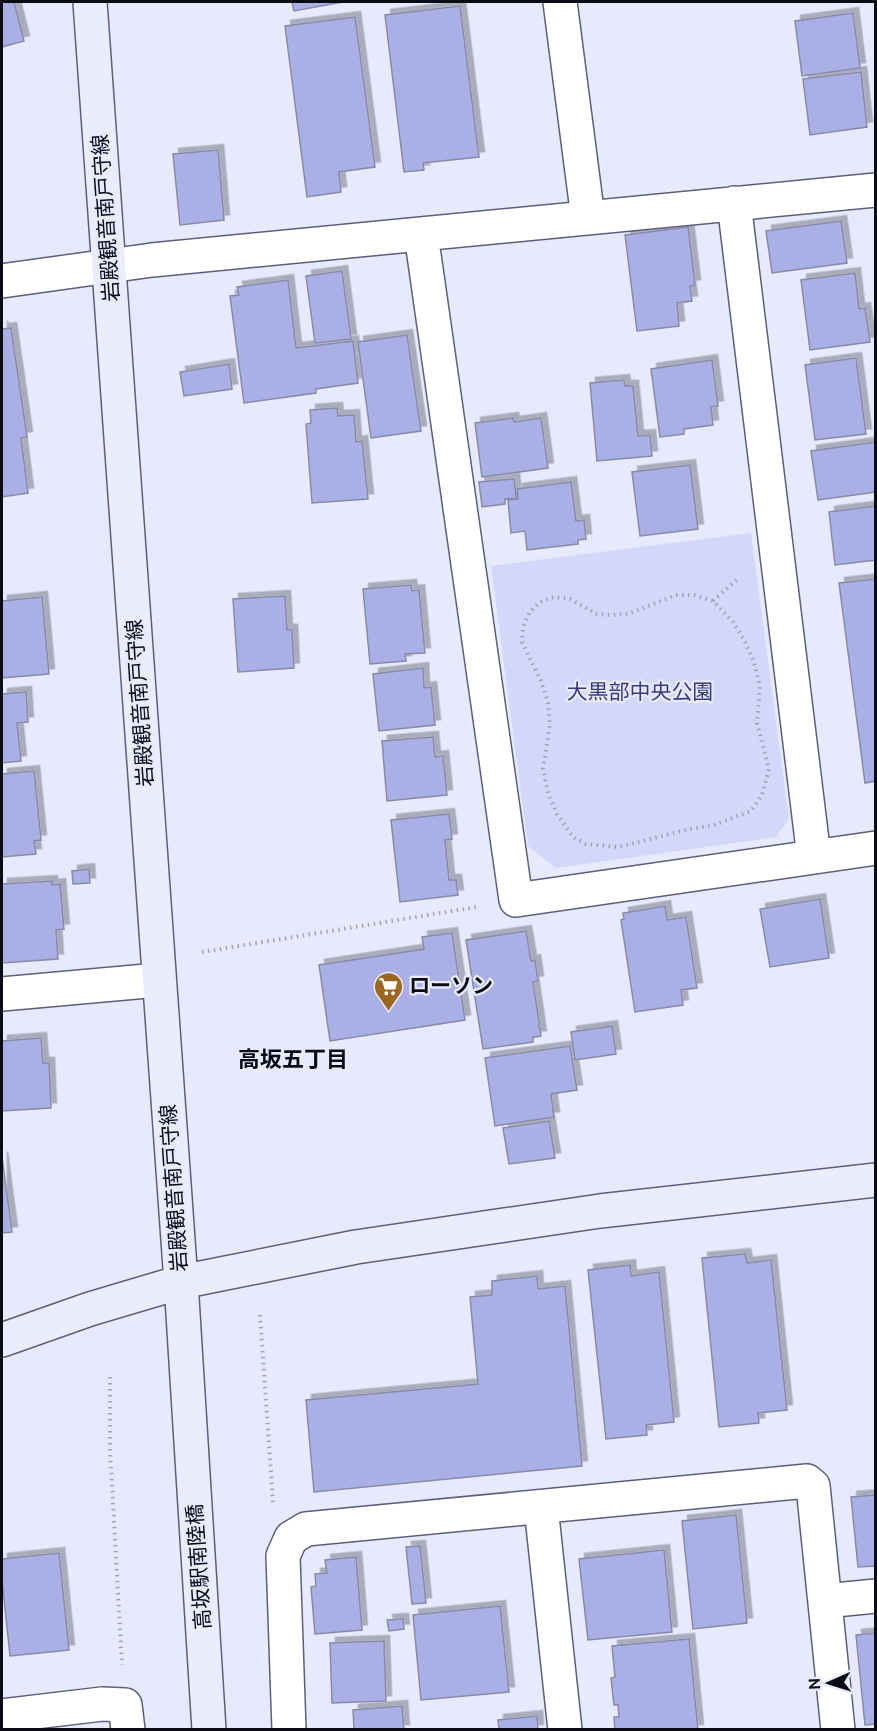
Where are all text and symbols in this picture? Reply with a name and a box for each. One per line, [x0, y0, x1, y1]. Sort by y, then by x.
street label: 岩殿観音南戸守線 [87, 133, 123, 303]
street label: 岩殿観音南戸守線 [121, 618, 157, 788]
park label: 大黒部中央公園 [567, 679, 714, 703]
supermarket icon: ローソン [372, 970, 404, 1012]
place label: ローソン [409, 973, 493, 997]
district label: 高坂五丁目 [238, 1046, 348, 1071]
street label: 岩殿観音南戸守線 [155, 1103, 191, 1273]
street label: 高坂駅南陸橋 [182, 1503, 214, 1631]
north arrow [799, 1653, 859, 1713]
text: N [805, 1677, 823, 1690]

